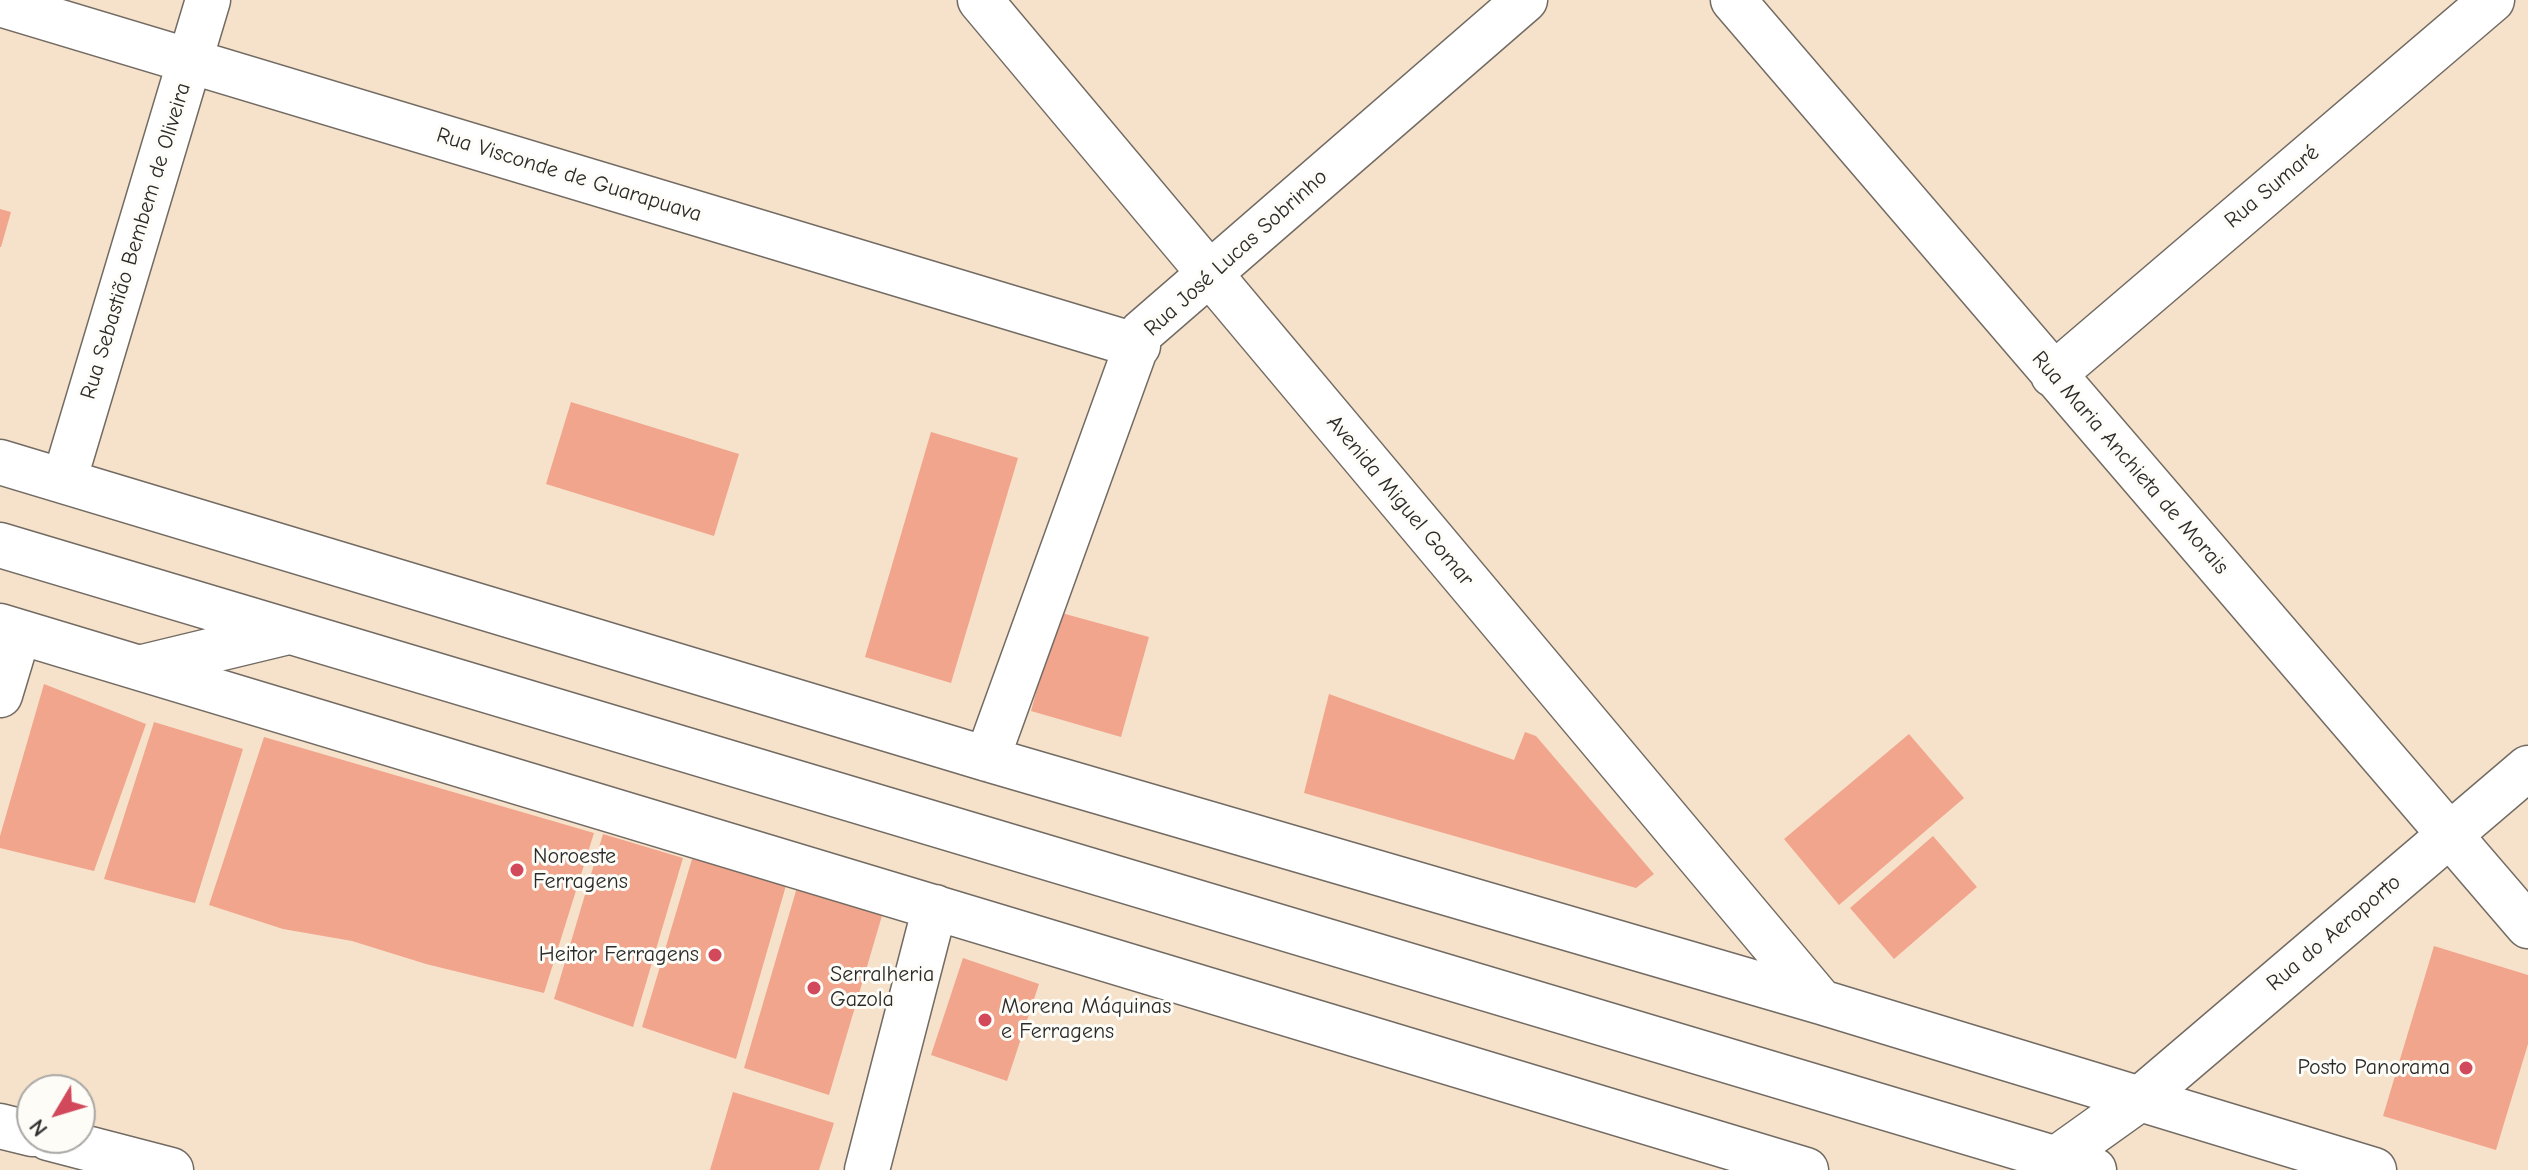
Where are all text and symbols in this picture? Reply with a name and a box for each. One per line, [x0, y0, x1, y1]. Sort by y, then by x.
street label: Rua Sebastião Bembem de Oliveira [75, 79, 197, 403]
street label: Rua Visconde de Guarapuava [433, 122, 705, 228]
street label: Rua Sumaré [2219, 140, 2325, 234]
street label: Rua José Lucas Sobrinho [1139, 164, 1333, 342]
street label: Rua Maria Anchieta de Morais [2026, 346, 2234, 580]
street label: Avenida Miguel Gomar [1321, 410, 1479, 592]
place label: Noroeste Ferragens [533, 844, 628, 896]
marker: Noroeste Ferragens [508, 861, 526, 879]
street label: Rua do Aeroporto [2262, 869, 2406, 997]
place label: Heitor Ferragens [539, 942, 699, 968]
marker: Heitor Ferragens [706, 946, 724, 964]
place label: Serralheria Gazola [830, 962, 934, 1014]
marker: Serralheria Gazola [805, 979, 823, 997]
place label: Morena Máquinas e Ferragens [1001, 994, 1171, 1046]
marker: Morena Máquinas e Ferragens [976, 1011, 994, 1029]
place label: Posto Panorama [2298, 1055, 2450, 1081]
marker: Posto Panorama [2457, 1059, 2475, 1077]
north arrow [16, 1074, 96, 1154]
text: N [24, 1114, 53, 1141]

